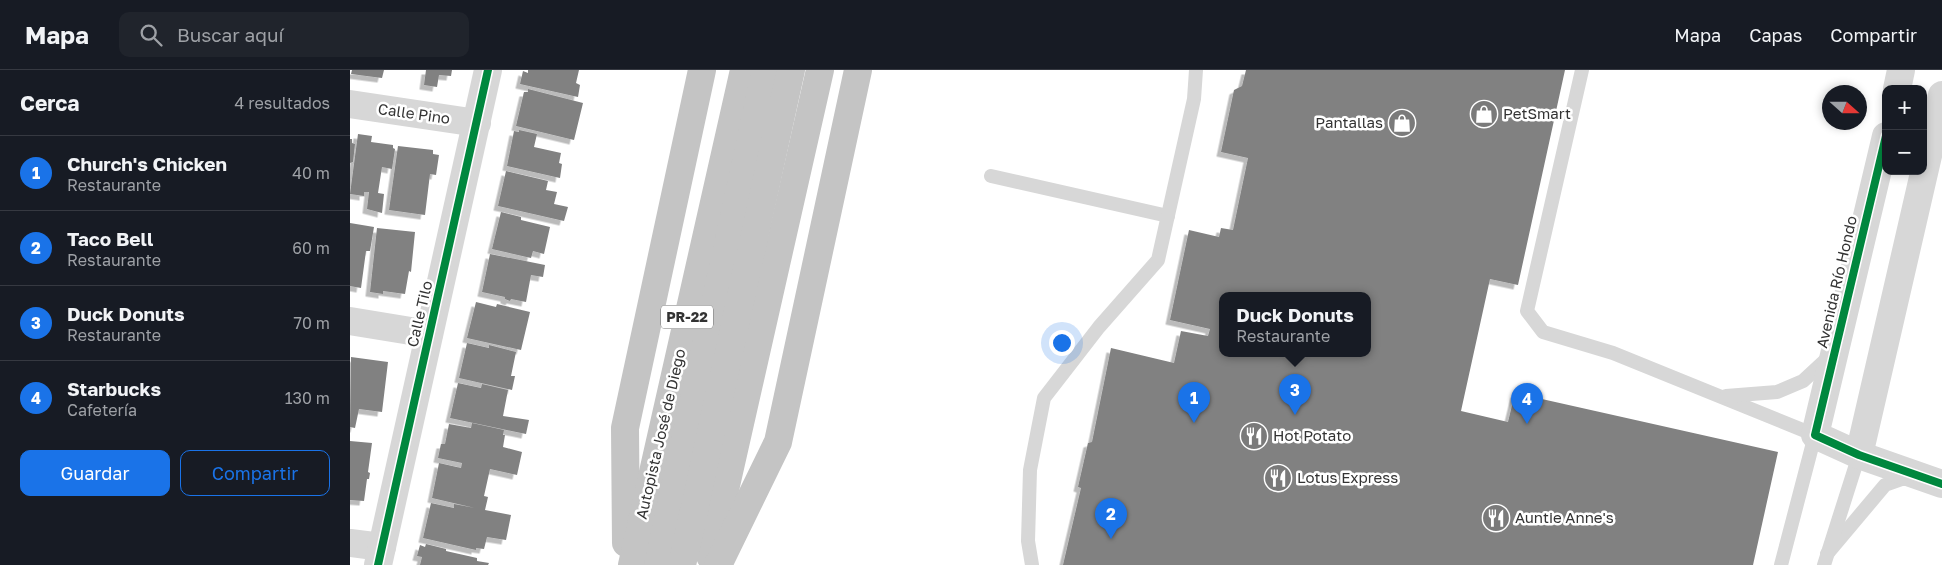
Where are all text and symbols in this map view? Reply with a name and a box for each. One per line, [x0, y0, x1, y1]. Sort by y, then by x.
search box [119, 12, 469, 57]
text: Mapa [25, 20, 89, 49]
icon: search [137, 21, 165, 49]
text: Buscar aquí [177, 23, 284, 46]
text: Mapa [1674, 24, 1721, 46]
text: Capas [1749, 24, 1802, 46]
text: Compartir [1830, 24, 1917, 46]
north arrow [1822, 85, 1867, 130]
map controls [1882, 85, 1927, 175]
button: + [1882, 85, 1927, 130]
text: Cerca [20, 90, 79, 116]
text: 4 resultados [235, 93, 330, 113]
street label: Calle Pino [377, 99, 451, 127]
shop icon: PetSmart [1469, 99, 1499, 129]
place label: PetSmart [1503, 104, 1571, 122]
shop icon: Pantallas [1387, 108, 1417, 138]
place label: Pantallas [1315, 113, 1383, 131]
button: − [1882, 130, 1927, 175]
text: Church's Chicken [67, 152, 227, 175]
text: 1 [32, 163, 40, 183]
text: 40 m [292, 163, 330, 183]
text: Restaurante [67, 175, 161, 195]
street label: Avenida Río Hondo [1812, 214, 1860, 350]
text: Taco Bell [67, 227, 153, 250]
text: 2 [31, 238, 41, 258]
text: 60 m [292, 238, 330, 258]
text: Restaurante [67, 250, 161, 270]
street label: Calle Tilo [403, 279, 435, 349]
popup [1219, 292, 1371, 357]
text: Duck Donuts [67, 302, 185, 325]
text: Duck Donuts [1236, 303, 1354, 326]
road number: PR-22 [661, 306, 713, 328]
text: 3 [31, 313, 41, 333]
text: 70 m [293, 313, 330, 333]
text: Restaurante [67, 325, 161, 345]
text: Restaurante [1236, 326, 1330, 346]
your location [1049, 330, 1075, 356]
street label: Autopista José de Diego [632, 347, 688, 521]
pin: 3 [1279, 374, 1311, 415]
text: Starbucks [67, 377, 161, 400]
pin: 1 [1178, 382, 1210, 423]
pin: 4 [1511, 383, 1543, 424]
text: 4 [31, 388, 41, 408]
text: 130 m [285, 388, 330, 408]
text: Cafetería [67, 400, 137, 420]
restaurant icon: Hot Potato [1239, 421, 1269, 451]
place label: Hot Potato [1273, 426, 1351, 444]
button: Guardar [20, 450, 170, 496]
button: Compartir [180, 450, 330, 496]
restaurant icon: Lotus Express [1263, 463, 1293, 493]
place label: Lotus Express [1297, 468, 1398, 486]
pin: 2 [1095, 498, 1127, 539]
restaurant icon: Auntie Anne's [1481, 503, 1511, 533]
place label: Auntie Anne's [1515, 508, 1614, 526]

